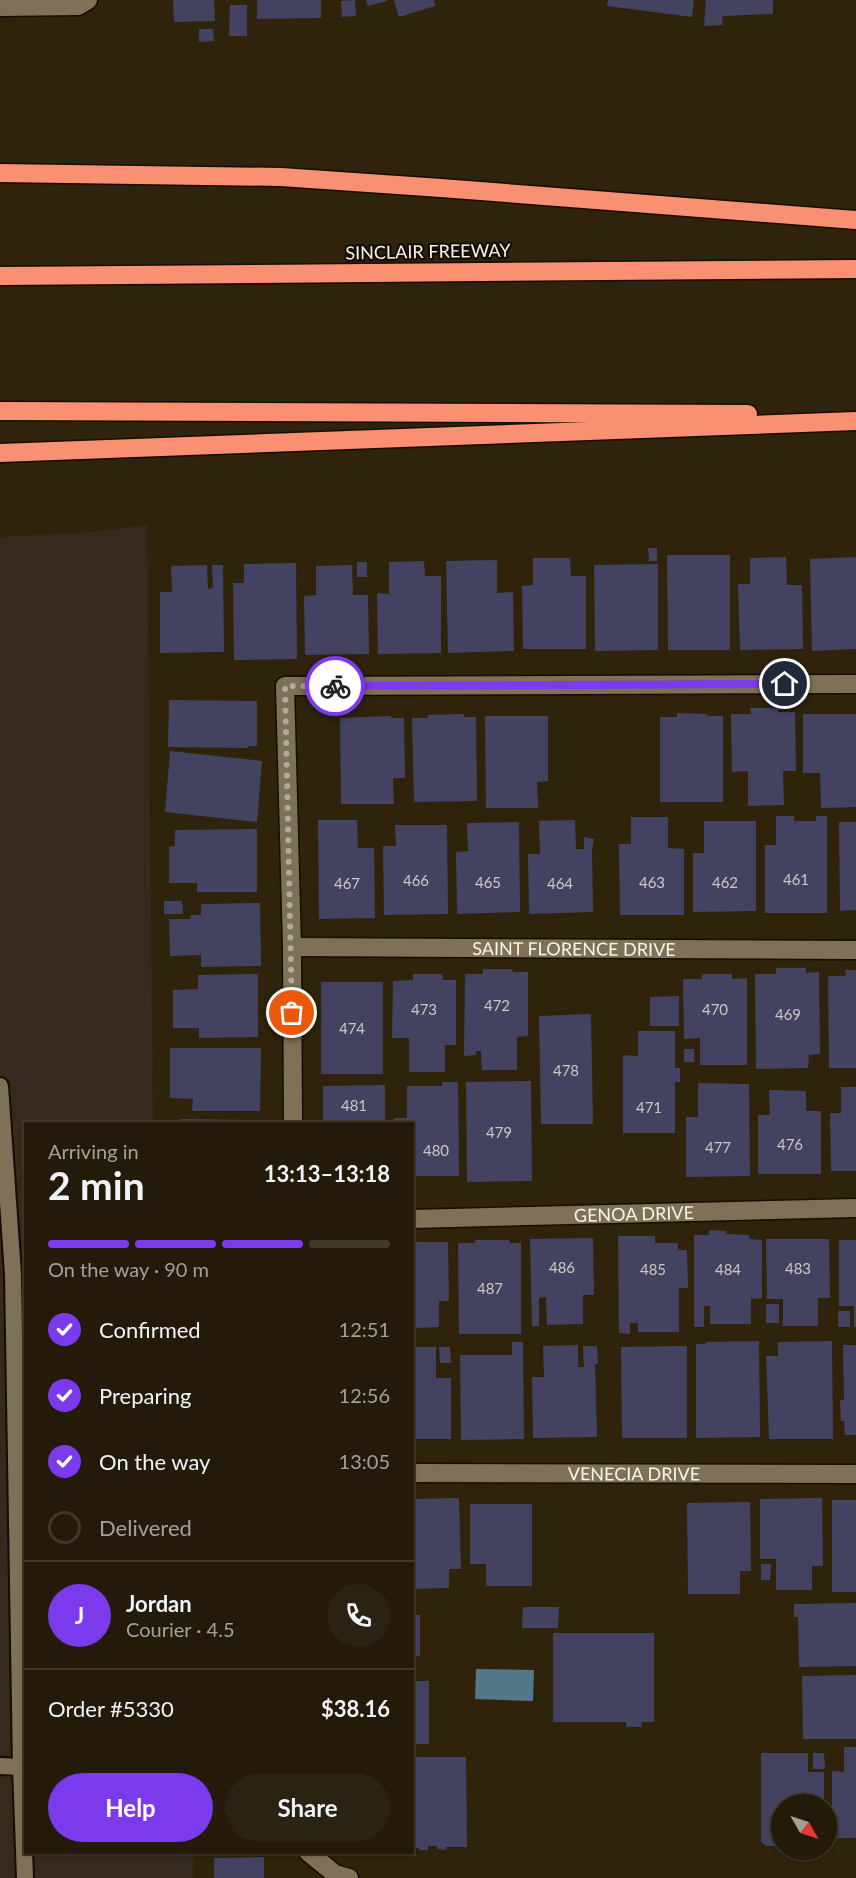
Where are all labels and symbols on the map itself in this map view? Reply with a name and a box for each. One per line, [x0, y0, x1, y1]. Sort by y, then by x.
street label: SINCLAIR FREEWAY [345, 239, 512, 263]
courier [305, 656, 365, 716]
pin [759, 658, 810, 709]
house number: 461 [783, 870, 809, 888]
house number: 466 [403, 871, 429, 889]
house number: 465 [475, 873, 501, 891]
house number: 463 [639, 873, 665, 891]
house number: 462 [712, 873, 738, 891]
house number: 467 [334, 874, 360, 892]
house number: 464 [547, 874, 573, 892]
street label: SAINT FLORENCE DRIVE [472, 937, 676, 960]
pin [266, 987, 317, 1038]
house number: 472 [484, 996, 510, 1014]
house number: 473 [411, 1000, 437, 1018]
house number: 470 [702, 1000, 728, 1018]
house number: 469 [775, 1005, 801, 1023]
house number: 474 [339, 1019, 365, 1037]
house number: 478 [553, 1061, 579, 1079]
house number: 481 [341, 1096, 367, 1114]
house number: 471 [636, 1098, 662, 1116]
house number: 479 [486, 1123, 512, 1141]
house number: 476 [777, 1135, 803, 1153]
house number: 477 [705, 1138, 731, 1156]
house number: 480 [423, 1141, 449, 1159]
street label: GENOA DRIVE [574, 1201, 694, 1226]
house number: 486 [549, 1258, 575, 1276]
house number: 483 [785, 1259, 811, 1277]
house number: 485 [640, 1260, 666, 1278]
house number: 484 [715, 1260, 741, 1278]
house number: 487 [477, 1279, 503, 1297]
street label: VENECIA DRIVE [568, 1462, 700, 1485]
north arrow [771, 1794, 837, 1860]

